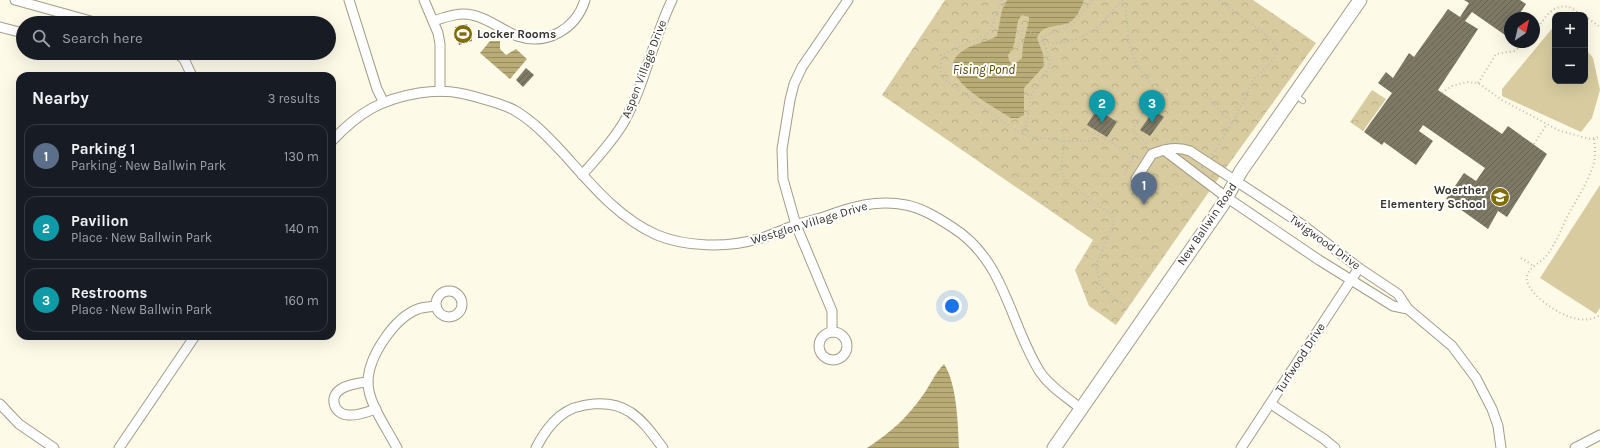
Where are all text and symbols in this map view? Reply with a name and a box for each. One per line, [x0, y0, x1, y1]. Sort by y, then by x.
north arrow [1504, 12, 1540, 48]
map controls [1552, 12, 1588, 84]
button: + [1552, 12, 1588, 48]
search box [16, 16, 336, 60]
street label: Aspen Village Drive [619, 18, 669, 120]
sports icon: Locker Rooms [452, 23, 474, 45]
icon: search [30, 27, 52, 49]
place label: Locker Rooms [477, 27, 556, 41]
text: Search here [62, 29, 143, 47]
button: − [1552, 48, 1588, 84]
water label: Fising Pond [953, 62, 1015, 77]
text: Nearby [32, 88, 89, 108]
pin: 2 [1089, 90, 1115, 123]
pin: 3 [1139, 90, 1165, 123]
text: 3 results [268, 91, 320, 106]
text: Parking 1 [71, 140, 135, 158]
text: 1 [44, 149, 48, 164]
text: 130 m [284, 149, 319, 164]
text: Parking · New Ballwin Park [71, 158, 226, 173]
pin: 1 [1131, 172, 1157, 205]
street label: New Ballwin Road [1174, 180, 1240, 268]
place label: Woerther Elementery School [1380, 183, 1486, 211]
school or university icon: Woerther Elementery School [1489, 186, 1511, 208]
street label: Westglen Village Drive [749, 199, 869, 247]
street label: Twigwood Drive [1287, 211, 1363, 273]
text: Pavilion [71, 212, 129, 230]
text: 2 [42, 221, 50, 236]
text: 140 m [284, 221, 319, 236]
text: Place · New Ballwin Park [71, 230, 212, 245]
text: Restrooms [71, 284, 147, 302]
text: 3 [42, 293, 50, 308]
text: 160 m [284, 293, 319, 308]
your location [942, 296, 962, 316]
text: Place · New Ballwin Park [71, 302, 212, 317]
street label: Turfwood Drive [1272, 320, 1328, 396]

